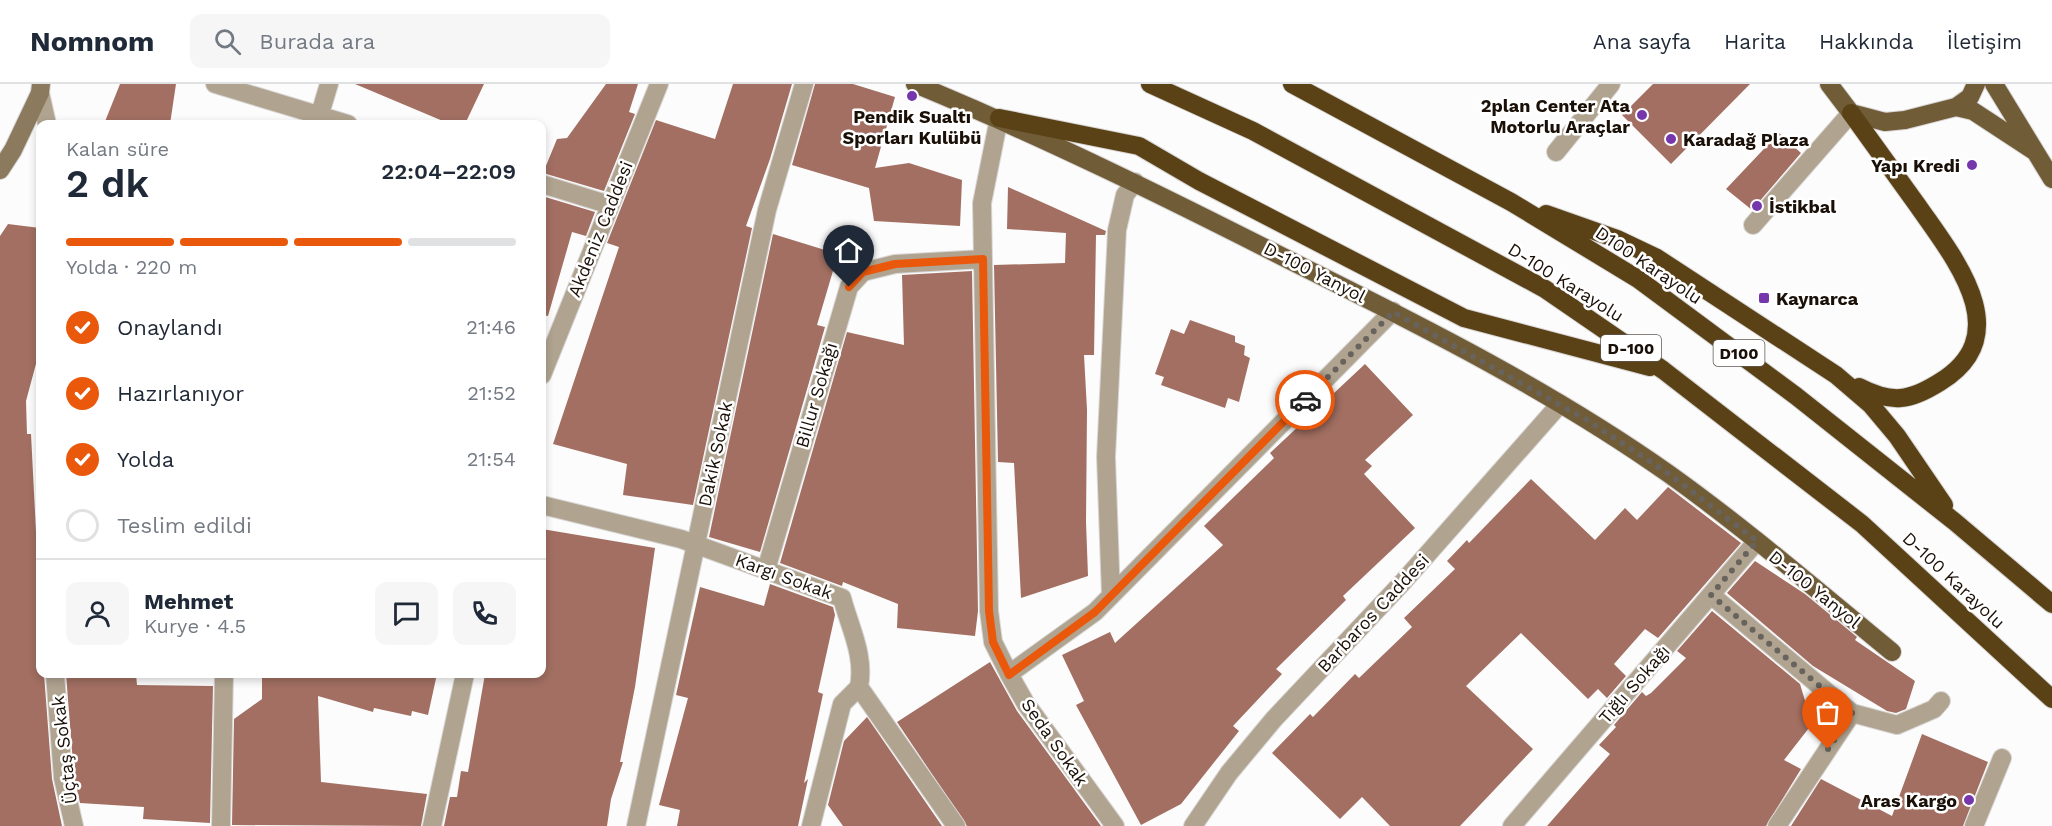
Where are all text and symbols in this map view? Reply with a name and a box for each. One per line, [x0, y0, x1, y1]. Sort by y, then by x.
search box [190, 14, 610, 68]
text: Nomnom [30, 25, 154, 58]
icon: search [211, 25, 244, 58]
text: Burada ara [259, 29, 375, 54]
text: Ana sayfa [1593, 29, 1691, 54]
text: Harita [1724, 29, 1786, 54]
text: Hakkında [1819, 29, 1914, 54]
text: İletişim [1947, 29, 2022, 54]
marker: Pendik Sualtı Sporları Kulübü [905, 89, 919, 103]
place label: 2plan Center Ata Motorlu Araçlar [1481, 95, 1631, 137]
place label: Pendik Sualtı Sporları Kulübü [843, 106, 981, 148]
marker: 2plan Center Ata Motorlu Araçlar [1635, 108, 1649, 122]
place label: Karadağ Plaza [1683, 129, 1810, 150]
marker: Karadağ Plaza [1664, 132, 1678, 146]
text: Kalan süre [66, 137, 169, 161]
place label: Yapı Kredi [1871, 155, 1960, 176]
street label: Akdeniz Caddesi [563, 158, 637, 300]
marker: Yapı Kredi [1965, 158, 1979, 172]
text: 22:04–22:09 [381, 159, 516, 184]
text: 2 dk [66, 161, 149, 206]
place label: İstikbal [1769, 196, 1836, 217]
marker: İstikbal [1750, 199, 1764, 213]
street label: D100 Karayolu [1592, 222, 1706, 308]
pin [823, 225, 874, 287]
icon: home [832, 234, 865, 267]
street label: D-100 Yanyol [1261, 237, 1370, 307]
street label: D-100 Karayolu [1504, 238, 1628, 326]
text: Yolda · 220 m [66, 255, 197, 279]
place label: Kaynarca [1776, 288, 1859, 309]
marker: Kaynarca [1757, 291, 1771, 305]
icon: check [66, 311, 99, 344]
text: Onaylandı [117, 315, 223, 340]
text: 21:46 [466, 315, 516, 339]
road number: D-100 [1601, 335, 1661, 361]
street label: Billur Sokağı [791, 340, 841, 450]
road number: D100 [1714, 340, 1764, 366]
courier [1275, 370, 1335, 430]
icon: check [66, 377, 99, 410]
text: Hazırlanıyor [117, 381, 244, 406]
text: 21:52 [467, 381, 516, 405]
icon: car [1289, 384, 1322, 417]
street label: Dakik Sokak [694, 400, 736, 508]
icon: check [66, 443, 99, 476]
text: Yolda [117, 447, 174, 472]
text: 21:54 [467, 447, 516, 471]
text: Teslim edildi [117, 513, 252, 538]
street label: D-100 Karayolu [1899, 527, 2009, 633]
street label: D-100 Yanyol [1765, 546, 1865, 633]
street label: Kargı Sokak [733, 549, 835, 603]
street label: Barbaros Caddesi [1313, 550, 1433, 676]
button: person [66, 582, 129, 645]
button: chat [375, 582, 438, 645]
button: phone [453, 582, 516, 645]
text: Mehmet [144, 589, 233, 614]
text: Kurye · 4.5 [144, 614, 246, 638]
street label: Tığlı Sokağı [1594, 640, 1674, 728]
pin [1802, 687, 1853, 749]
street label: Seda Sokak [1017, 694, 1093, 790]
street label: Üçtaş Sokak [47, 695, 81, 805]
icon: bag [1811, 696, 1844, 729]
place label: Aras Kargo [1861, 790, 1957, 811]
marker: Aras Kargo [1962, 793, 1976, 807]

